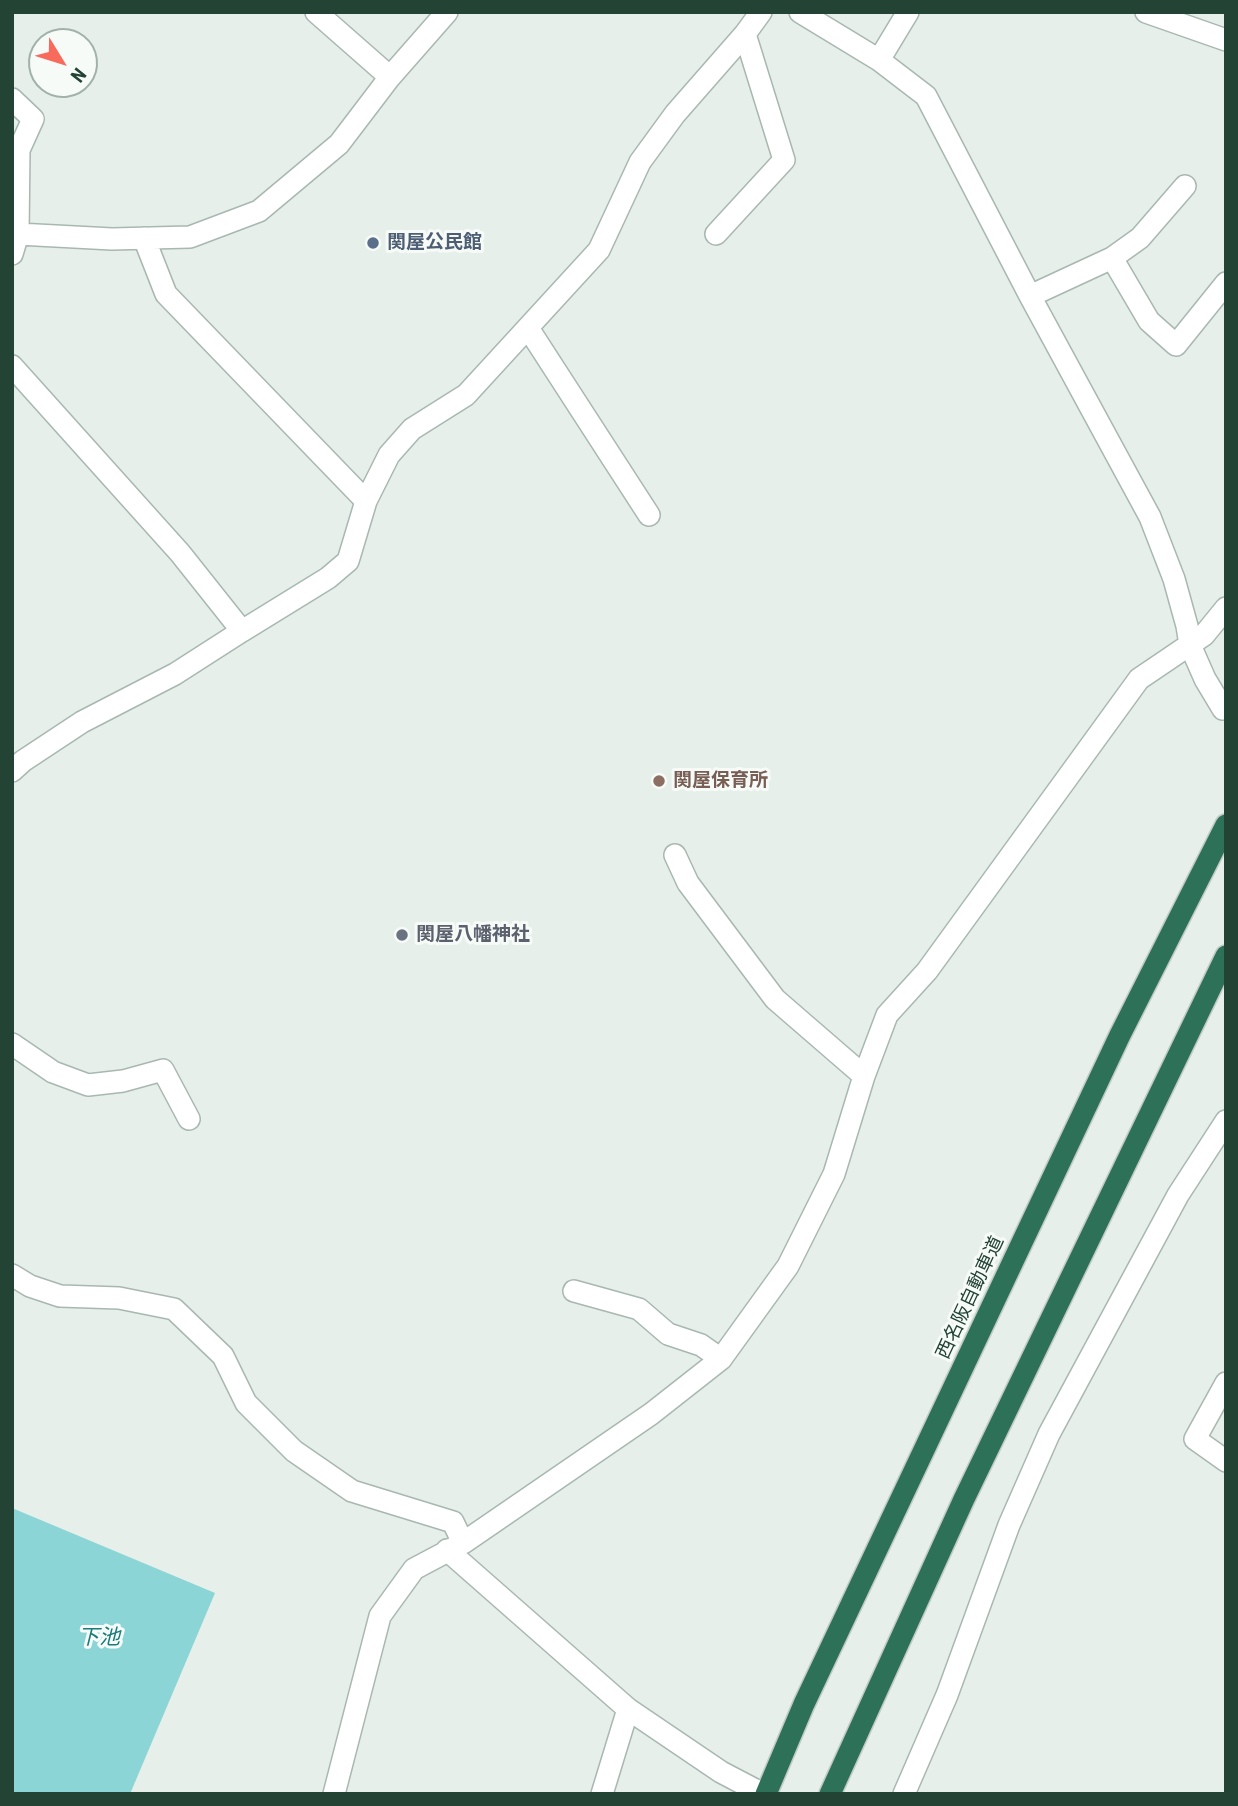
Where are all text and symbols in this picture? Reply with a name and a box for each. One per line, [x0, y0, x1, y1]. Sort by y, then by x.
north arrow [28, 28, 98, 98]
text: N [66, 63, 91, 87]
place label: 関屋公民館 [387, 232, 482, 254]
marker: 関屋公民館 [365, 235, 381, 251]
place label: 関屋保育所 [673, 770, 768, 792]
marker: 関屋保育所 [651, 773, 667, 789]
place label: 関屋八幡神社 [416, 924, 530, 946]
marker: 関屋八幡神社 [394, 927, 410, 943]
street label: 西名阪自動車道 [933, 1233, 1009, 1363]
water label: 下池 [78, 1626, 120, 1652]

